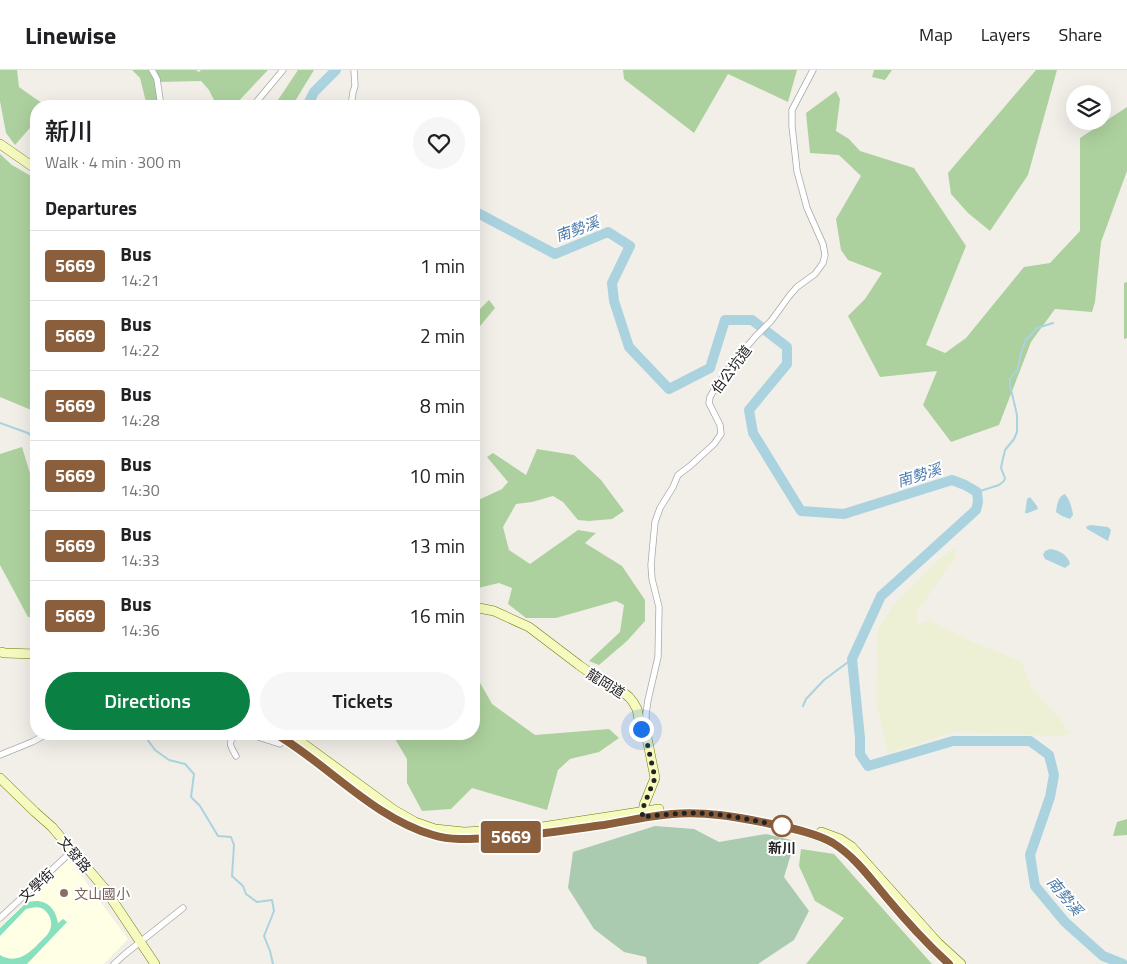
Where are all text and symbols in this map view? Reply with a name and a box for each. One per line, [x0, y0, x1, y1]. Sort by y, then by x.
text: Linewise [25, 17, 116, 53]
text: Map [919, 21, 953, 48]
text: Layers [981, 21, 1030, 48]
text: Share [1058, 21, 1102, 48]
map controls [1066, 85, 1111, 130]
button: layers [1066, 85, 1111, 130]
text: 新川 [45, 113, 93, 149]
button: heart [413, 117, 465, 169]
text: Walk · 4 min · 300 m [45, 150, 181, 174]
text: Departures [45, 193, 137, 222]
water label: 南勢溪 [552, 210, 604, 248]
text: Bus [120, 239, 151, 268]
text: 1 min [420, 251, 465, 280]
text: 5669 [55, 252, 95, 279]
text: 14:21 [120, 268, 160, 292]
text: Bus [120, 309, 151, 338]
text: 2 min [420, 321, 465, 350]
text: 5669 [55, 322, 95, 349]
text: 14:22 [120, 338, 160, 362]
street label: 伯公坑道 [706, 340, 756, 398]
text: Bus [120, 379, 151, 408]
text: 8 min [420, 391, 465, 420]
text: 5669 [55, 392, 95, 419]
text: 14:28 [120, 408, 160, 432]
text: Bus [120, 449, 151, 478]
water label: 南勢溪 [894, 457, 946, 493]
text: 10 min [409, 461, 465, 490]
text: 5669 [55, 462, 95, 489]
text: 14:30 [120, 478, 160, 502]
text: Bus [120, 519, 151, 548]
text: 13 min [409, 531, 465, 560]
text: 5669 [55, 532, 95, 559]
text: 14:33 [120, 548, 160, 572]
text: Bus [120, 589, 151, 618]
text: 16 min [409, 601, 465, 630]
text: 5669 [55, 602, 95, 629]
text: 14:36 [120, 618, 160, 642]
street label: 龍岡道 [583, 663, 629, 703]
button: Directions [45, 672, 250, 730]
button: Tickets [260, 672, 465, 730]
your location [629, 717, 654, 742]
marker: 新川 [771, 815, 793, 837]
line badge: 5669 [476, 821, 546, 853]
text: 5669 [491, 823, 531, 850]
street label: 文發路 [53, 831, 97, 877]
place label: 新川 [768, 837, 796, 858]
street label: 文學街 [13, 863, 59, 907]
water label: 南勢溪 [1042, 871, 1090, 922]
place label: 文山國小 [74, 883, 130, 904]
marker: 文山國小 [58, 887, 70, 899]

